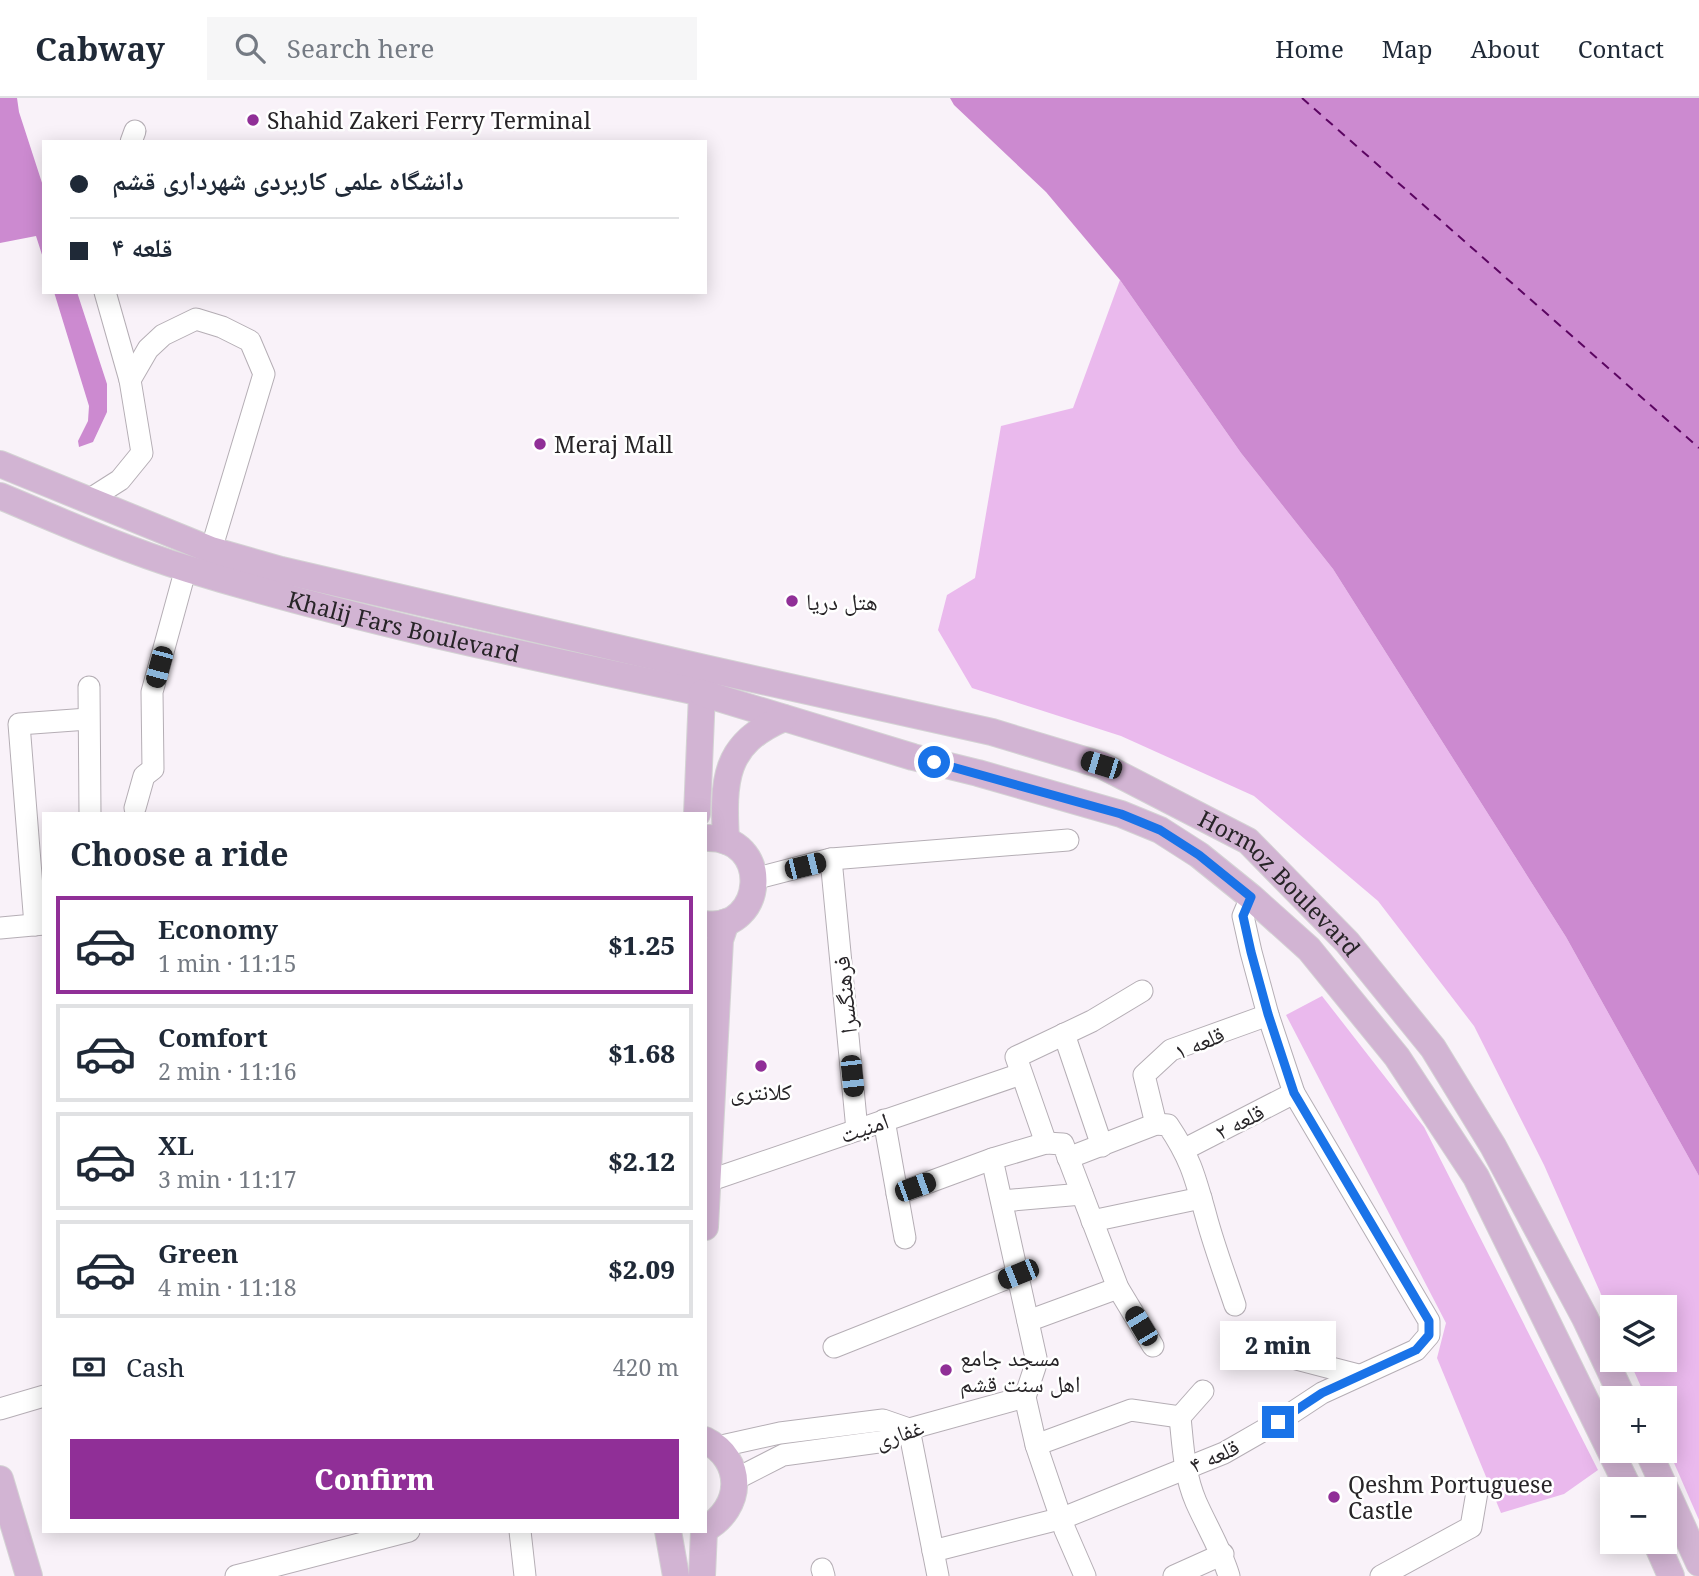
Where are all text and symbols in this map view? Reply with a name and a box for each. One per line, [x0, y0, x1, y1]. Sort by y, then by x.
search box [207, 17, 697, 80]
text: Cabway [35, 26, 165, 71]
icon: search [231, 29, 269, 67]
text: Search here [287, 30, 434, 66]
text: Home [1275, 32, 1344, 65]
text: Map [1382, 32, 1433, 65]
text: About [1471, 32, 1540, 65]
text: Contact [1578, 32, 1664, 65]
place label: Shahid Zakeri Ferry Terminal [267, 104, 591, 136]
marker: Shahid Zakeri Ferry Terminal [245, 112, 261, 128]
text: دانشگاه علمی کاربردی شهرداری قشم [112, 162, 464, 198]
text: قلعه ۴ [112, 229, 173, 265]
place label: Meraj Mall [554, 428, 673, 460]
marker: Meraj Mall [532, 436, 548, 452]
street label: Khalij Fars Boulevard [284, 583, 523, 669]
place label: هتل دریا [806, 585, 878, 617]
marker: هتل دریا [784, 593, 800, 609]
car [144, 644, 175, 690]
route start [918, 746, 950, 778]
car [1078, 749, 1125, 781]
street label: Hormoz Boulevard [1193, 802, 1368, 963]
text: Choose a ride [70, 832, 289, 875]
car [783, 851, 828, 881]
text: Economy [158, 911, 278, 947]
icon: car [74, 914, 137, 977]
text: $1.25 [608, 927, 675, 963]
text: 1 min · 11:15 [158, 947, 296, 979]
street label: فرهنگسرا [824, 955, 864, 1035]
street label: قلعه ۱ [1169, 1017, 1229, 1067]
text: Comfort [158, 1019, 268, 1055]
icon: car [74, 1022, 137, 1085]
text: $1.68 [608, 1035, 675, 1071]
car [840, 1054, 865, 1098]
text: 2 min · 11:16 [158, 1055, 296, 1087]
marker: کلانتری [753, 1058, 769, 1074]
place label: کلانتری [730, 1075, 792, 1107]
street label: قلعه ۲ [1209, 1095, 1269, 1147]
street label: امنیت [835, 1104, 893, 1150]
text: XL [158, 1127, 194, 1163]
icon: car [74, 1130, 137, 1193]
text: $2.12 [608, 1143, 675, 1179]
text: 3 min · 11:17 [158, 1163, 296, 1195]
car [892, 1170, 939, 1204]
text: Green [158, 1235, 239, 1271]
icon: car [74, 1238, 137, 1301]
text: $2.09 [608, 1251, 675, 1287]
car [995, 1256, 1042, 1292]
text: 4 min · 11:18 [158, 1271, 296, 1303]
map controls [1600, 1295, 1677, 1554]
button: layers [1600, 1295, 1677, 1372]
car [1122, 1303, 1161, 1349]
callout: 2 min [1220, 1320, 1336, 1370]
text: 2 min [1245, 1329, 1311, 1361]
place label: مسجد جامع اهل سنت قشم [960, 1341, 1080, 1400]
icon: cash [70, 1348, 108, 1386]
text: Cash [126, 1349, 185, 1385]
text: 420 m [613, 1351, 679, 1383]
marker: مسجد جامع اهل سنت قشم [938, 1362, 954, 1378]
button: + [1600, 1386, 1677, 1463]
route end [1262, 1406, 1294, 1438]
street label: غفاری [871, 1410, 928, 1456]
street label: قلعه ۴ [1184, 1430, 1244, 1480]
button: Confirm [70, 1439, 679, 1519]
place label: Qeshm Portuguese Castle [1348, 1468, 1553, 1526]
button: − [1600, 1477, 1677, 1554]
marker: Qeshm Portuguese Castle [1326, 1489, 1342, 1505]

